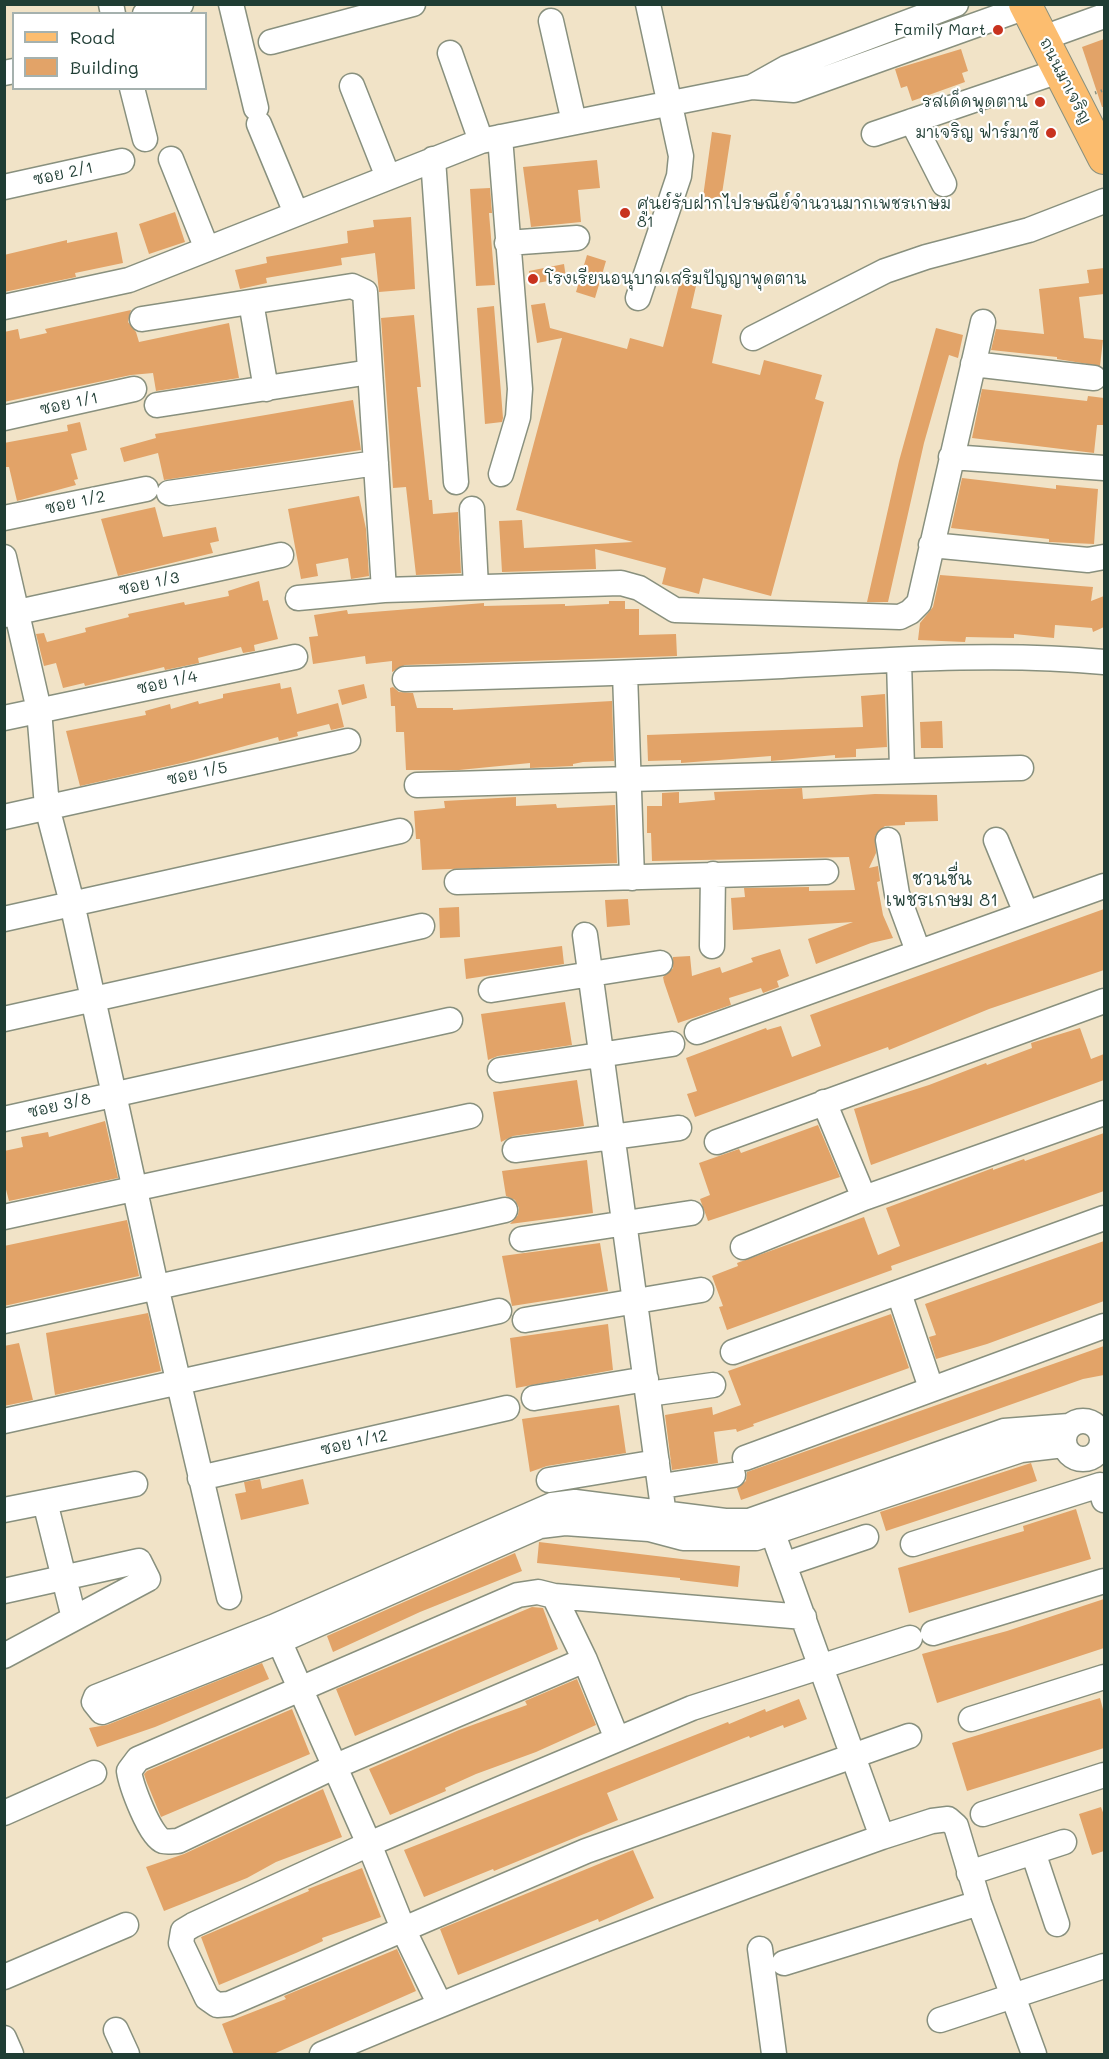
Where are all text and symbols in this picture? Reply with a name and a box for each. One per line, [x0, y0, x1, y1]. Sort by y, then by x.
legend [12, 12, 207, 90]
place label: Family Mart [894, 20, 986, 40]
marker: Family Mart [991, 23, 1005, 37]
text: Road [70, 25, 115, 49]
street label: ถนนมาเจริญ [1035, 34, 1095, 128]
text: Building [70, 55, 138, 79]
place label: รสเด็ดพุดตาน [922, 92, 1028, 112]
marker: รสเด็ดพุดตาน [1033, 95, 1047, 109]
place label: มาเจริญ ฟาร์มาซี [915, 123, 1039, 143]
marker: มาเจริญ ฟาร์มาซี [1044, 126, 1058, 140]
street label: ซอย 2/1 [31, 158, 95, 190]
place label: ศูนย์รับฝากไปรษณีย์จำนวนมากเพชรเกษม 81 [637, 194, 951, 232]
marker: ศูนย์รับฝากไปรษณีย์จำนวนมากเพชรเกษม 81 [618, 206, 632, 220]
place label: โรงเรียนอนุบาลเสริมปัญญาพุดตาน [545, 269, 806, 289]
marker: โรงเรียนอนุบาลเสริมปัญญาพุดตาน [526, 272, 540, 286]
street label: ซอย 1/1 [38, 388, 100, 420]
street label: ซอย 1/2 [43, 487, 107, 519]
street label: ซอย 1/3 [117, 568, 181, 600]
street label: ซอย 1/4 [135, 667, 199, 699]
street label: ซอย 1/5 [165, 758, 229, 790]
district label: ชวนชื่น เพชรเกษม 81 [886, 868, 998, 910]
street label: ซอย 3/8 [26, 1089, 92, 1123]
street label: ซอย 1/12 [319, 1426, 389, 1460]

